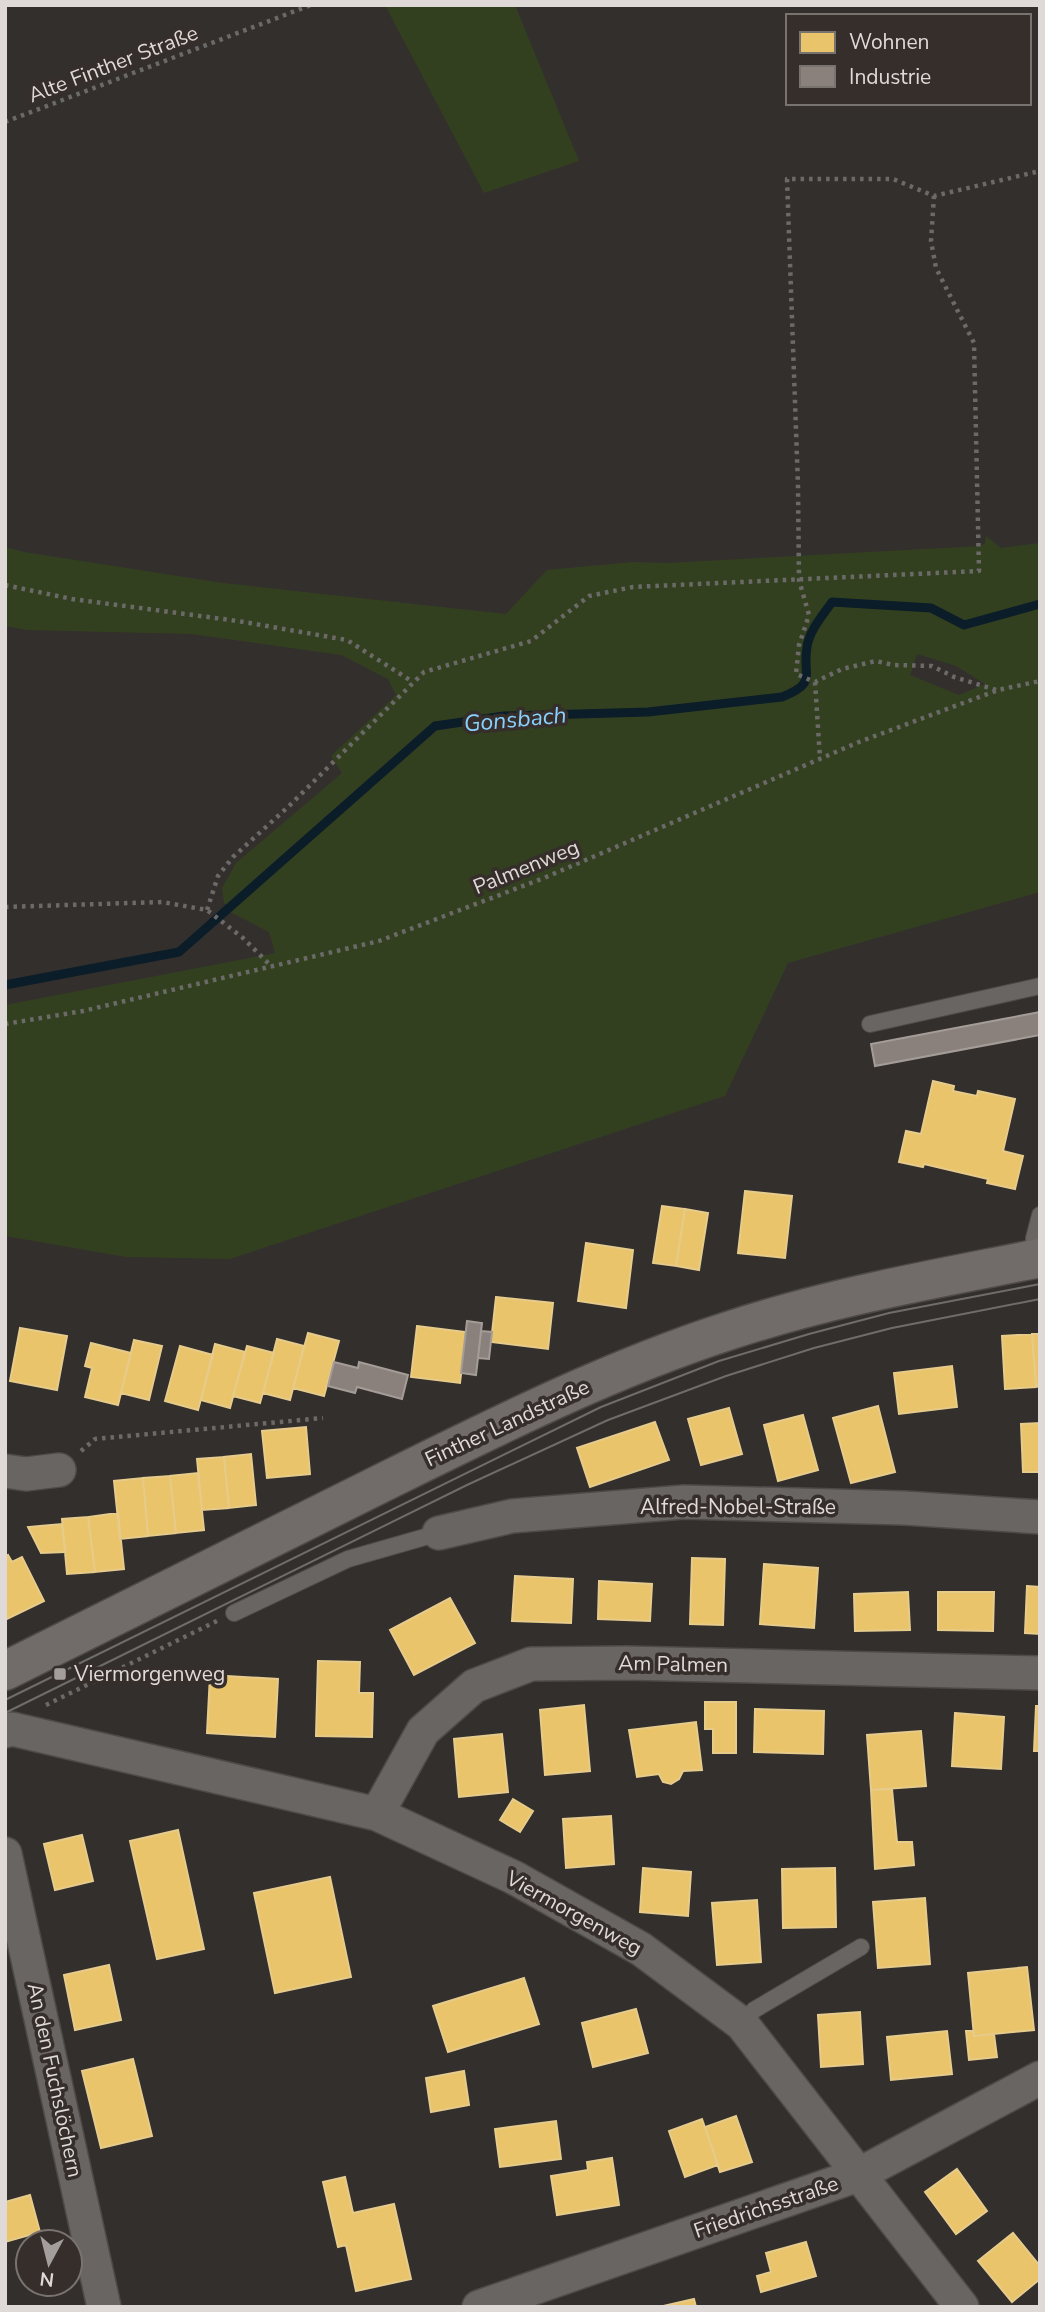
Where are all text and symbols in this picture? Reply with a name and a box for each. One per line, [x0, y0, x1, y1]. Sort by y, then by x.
legend [786, 14, 1031, 105]
street label: Alte Finther Straße [24, 19, 202, 109]
text: Wohnen [849, 28, 930, 56]
text: Industrie [849, 63, 931, 91]
water label: Gonsbach [462, 700, 568, 739]
street label: Palmenweg [469, 833, 583, 901]
street label: Finther Landstraße [420, 1373, 594, 1473]
street label: Alfred-Nobel-Straße [640, 1493, 836, 1521]
street label: Am Palmen [618, 1649, 728, 1679]
place label: Viermorgenweg [73, 1660, 225, 1688]
marker: Viermorgenweg [52, 1666, 68, 1682]
street label: Viermorgenweg [500, 1864, 647, 1962]
street label: An den Fuchslöchern [21, 1980, 89, 2180]
street label: Friedrichsstraße [690, 2169, 842, 2245]
north arrow [14, 2228, 84, 2298]
text: N [38, 2265, 56, 2293]

